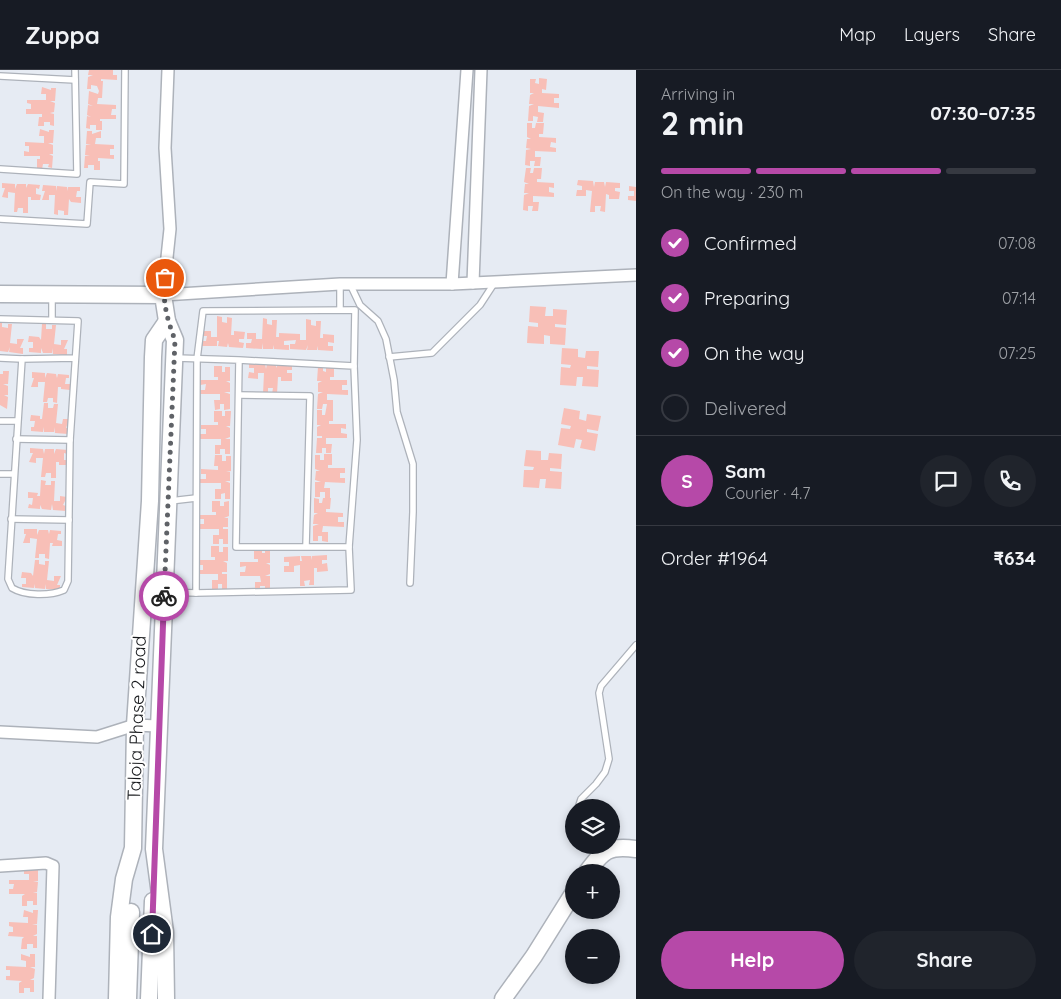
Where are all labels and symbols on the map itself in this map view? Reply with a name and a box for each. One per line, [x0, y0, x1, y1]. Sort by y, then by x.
pin [144, 257, 186, 299]
courier [139, 571, 189, 621]
street label: Taloja Phase 2 road [122, 635, 151, 801]
pin [131, 913, 173, 955]

